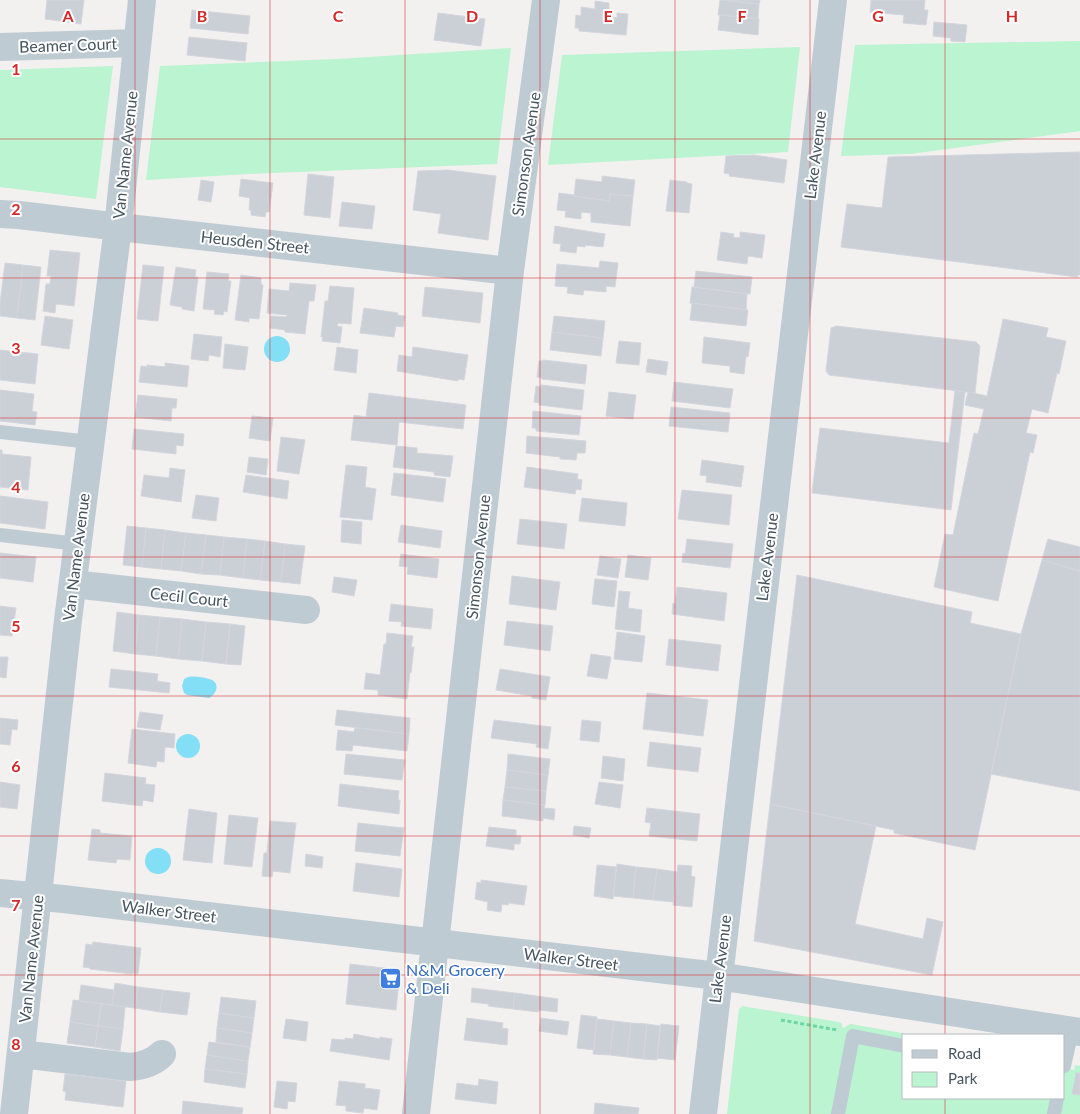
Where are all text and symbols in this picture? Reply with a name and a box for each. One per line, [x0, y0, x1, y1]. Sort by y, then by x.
text: A [61, 6, 74, 25]
text: B [197, 6, 207, 25]
text: C [333, 6, 344, 25]
text: D [466, 6, 478, 25]
text: E [603, 6, 613, 25]
text: F [737, 6, 747, 25]
text: G [872, 6, 884, 25]
text: H [1006, 6, 1018, 25]
street label: Beamer Court [19, 33, 117, 56]
text: 1 [11, 59, 21, 78]
street label: Van Name Avenue [108, 90, 141, 220]
street label: Simonson Avenue [507, 91, 544, 217]
street label: Lake Avenue [800, 110, 829, 200]
text: 2 [11, 199, 21, 218]
street label: Heusden Street [200, 226, 310, 257]
text: 3 [11, 338, 21, 357]
text: 4 [11, 477, 21, 496]
street label: Van Name Avenue [58, 492, 93, 622]
street label: Simonson Avenue [462, 494, 493, 620]
street label: Lake Avenue [752, 512, 781, 602]
street label: Cecil Court [149, 583, 229, 610]
text: 5 [11, 616, 21, 635]
text: 6 [11, 756, 21, 775]
street label: Van Name Avenue [14, 894, 47, 1024]
text: 7 [11, 895, 21, 914]
street label: Walker Street [121, 895, 218, 926]
street label: Lake Avenue [705, 914, 734, 1004]
street label: Walker Street [523, 943, 620, 974]
place label: N&M Grocery & Deli [406, 960, 505, 997]
supermarket icon: N&M Grocery & Deli [378, 967, 402, 991]
text: 8 [11, 1034, 21, 1053]
legend [902, 1034, 1065, 1099]
text: Road [948, 1044, 981, 1062]
text: Park [948, 1069, 978, 1087]

